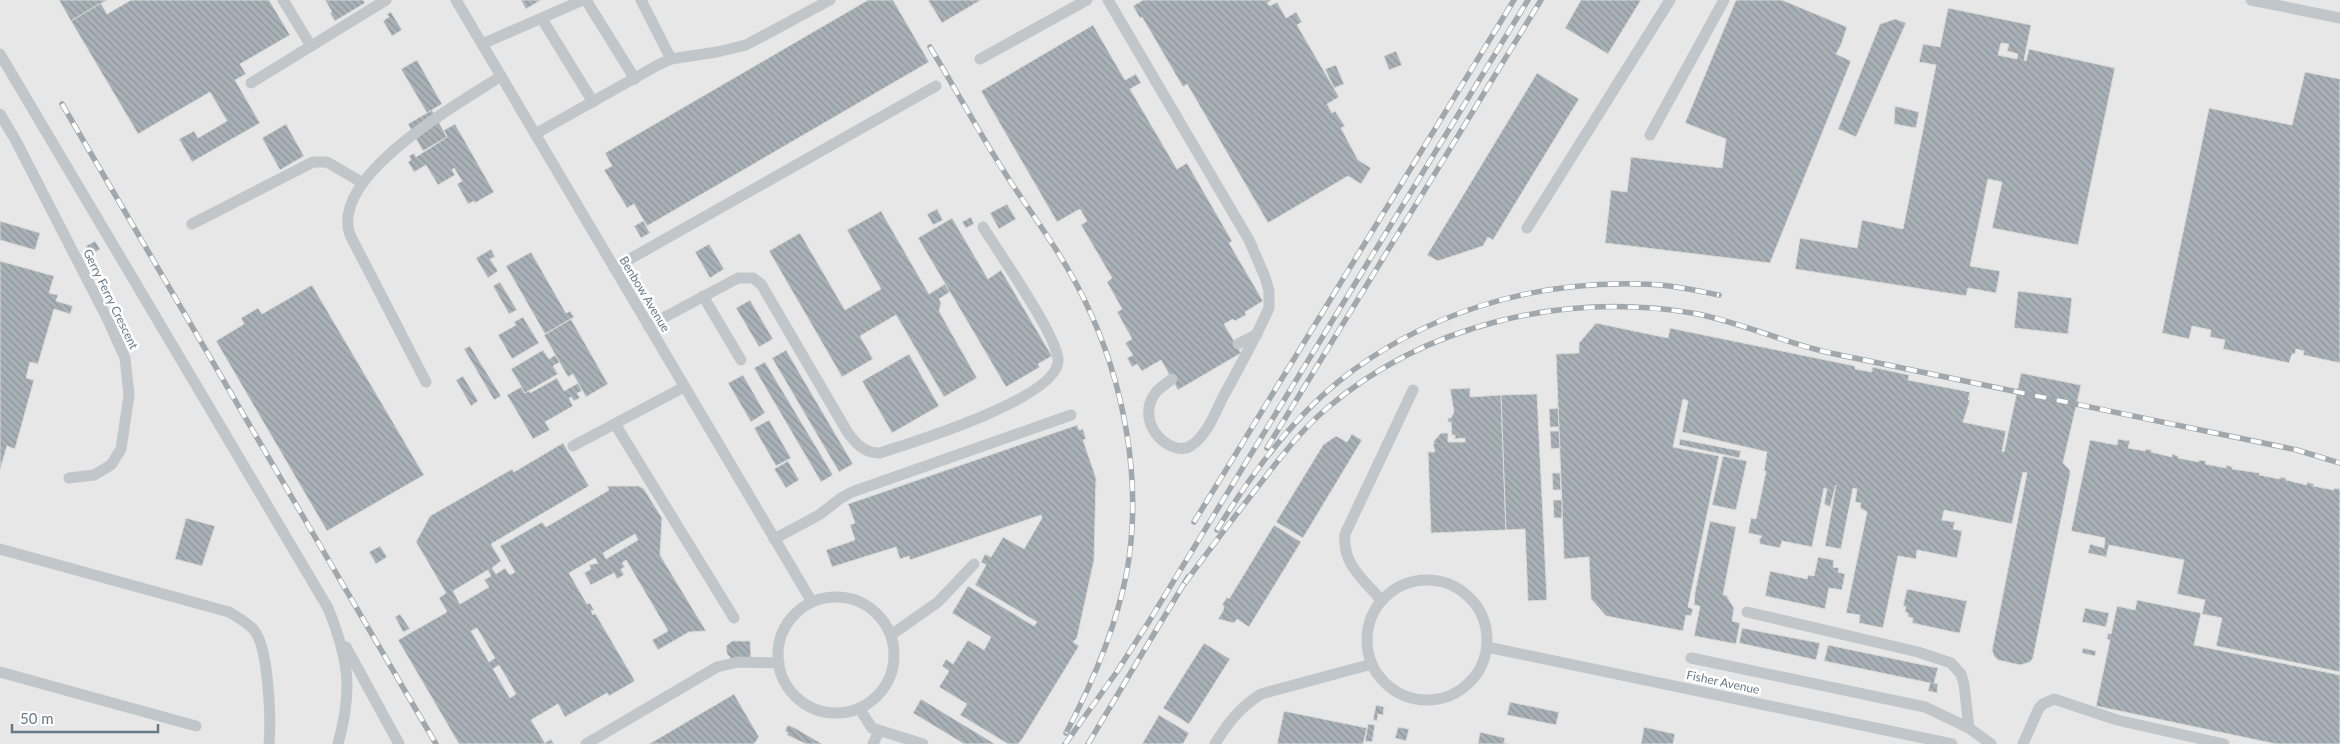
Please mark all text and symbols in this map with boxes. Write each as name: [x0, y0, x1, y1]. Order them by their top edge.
street label: Gerry Ferry Crescent: [80, 246, 142, 352]
street label: Benbow Avenue: [616, 253, 674, 335]
street label: Fisher Avenue: [1685, 667, 1761, 697]
scale bar: [12, 702, 159, 734]
text: 50 m: [20, 709, 54, 727]

